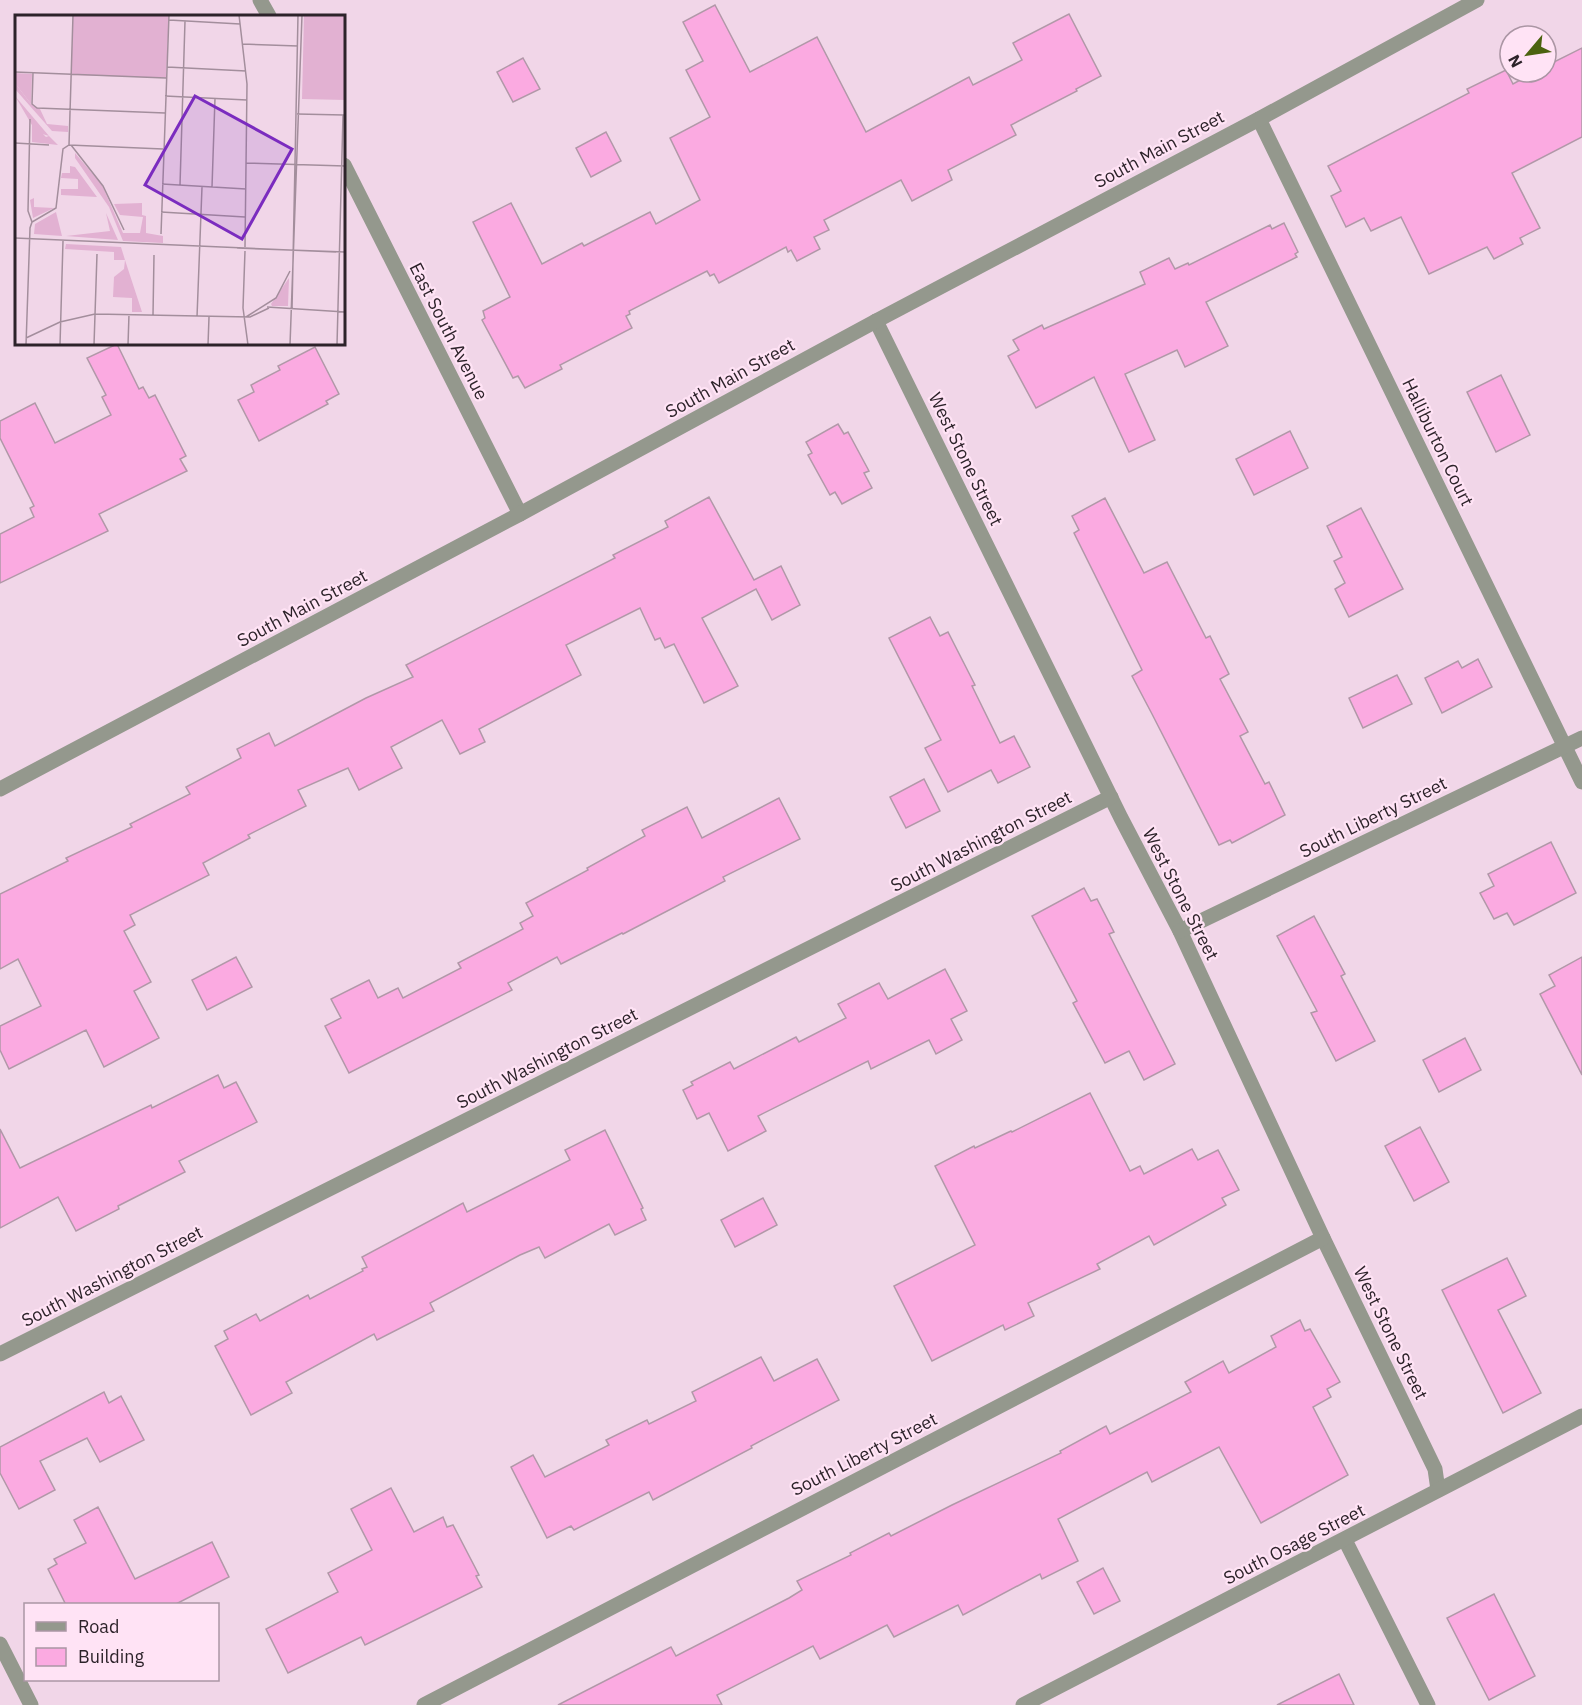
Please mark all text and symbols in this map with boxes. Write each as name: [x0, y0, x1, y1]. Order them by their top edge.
inset map: [15, 15, 345, 345]
north arrow: [1498, 24, 1558, 84]
text: N: [1503, 51, 1526, 71]
street label: South Main Street: [1090, 105, 1228, 193]
street label: East South Avenue: [404, 259, 494, 404]
street label: South Main Street: [661, 333, 799, 423]
street label: Halliburton Court: [1397, 374, 1479, 510]
street label: West Stone Street: [924, 389, 1008, 529]
street label: South Main Street: [233, 564, 371, 652]
street label: South Liberty Street: [1296, 771, 1450, 863]
street label: South Washington Street: [886, 785, 1076, 897]
street label: West Stone Street: [1138, 824, 1224, 964]
street label: South Washington Street: [452, 1002, 642, 1114]
street label: South Washington Street: [17, 1220, 207, 1332]
street label: West Stone Street: [1349, 1263, 1433, 1403]
street label: South Liberty Street: [787, 1407, 941, 1501]
street label: South Osage Street: [1219, 1498, 1369, 1590]
legend: [24, 1603, 219, 1681]
text: Road: [78, 1615, 119, 1638]
text: Building: [78, 1645, 145, 1668]

